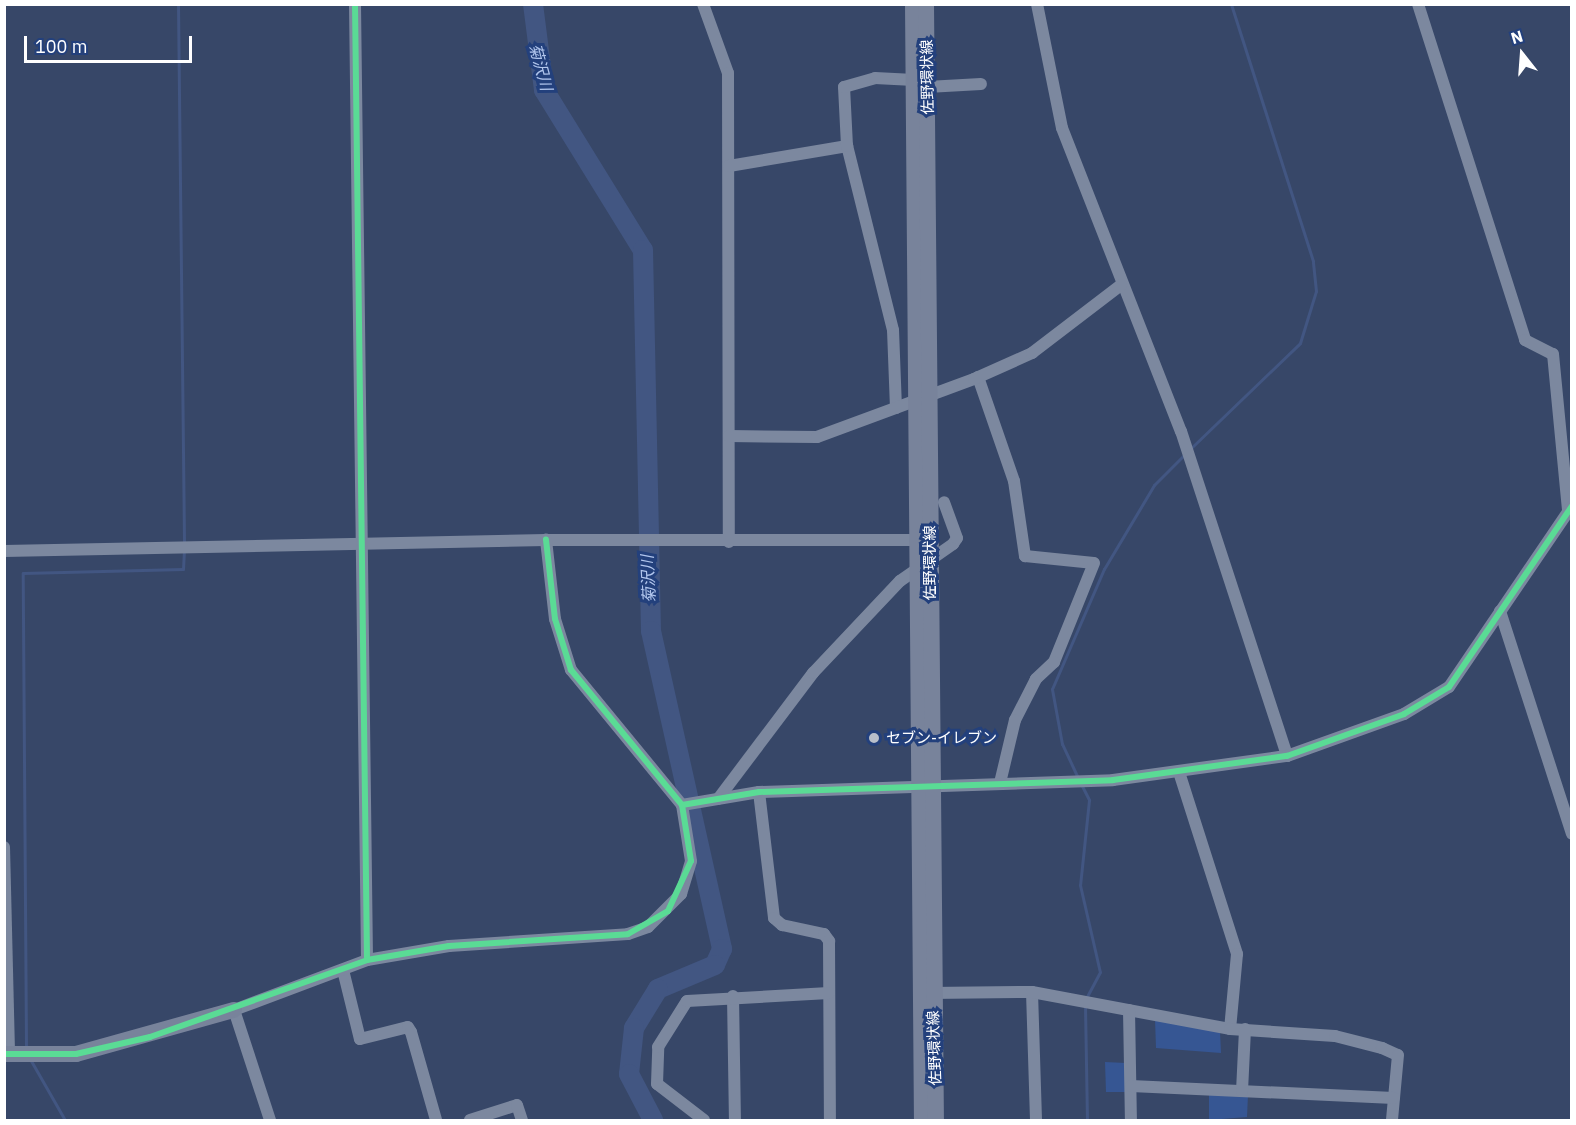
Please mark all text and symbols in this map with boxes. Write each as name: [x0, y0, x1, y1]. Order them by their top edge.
scale bar: [27, 24, 195, 62]
north arrow: [1492, 24, 1552, 84]
text: N: [1508, 26, 1525, 48]
text: 100 m: [35, 35, 87, 58]
street label: 佐野環状線: [917, 39, 937, 115]
water label: 菊沢川: [526, 41, 556, 93]
street label: 佐野環状線: [921, 526, 939, 600]
water label: 菊沢川: [637, 555, 659, 603]
place label: セブン-イレブン: [886, 729, 997, 747]
marker: セブン-イレブン: [867, 731, 881, 745]
street label: 佐野環状線: [924, 1010, 944, 1086]

